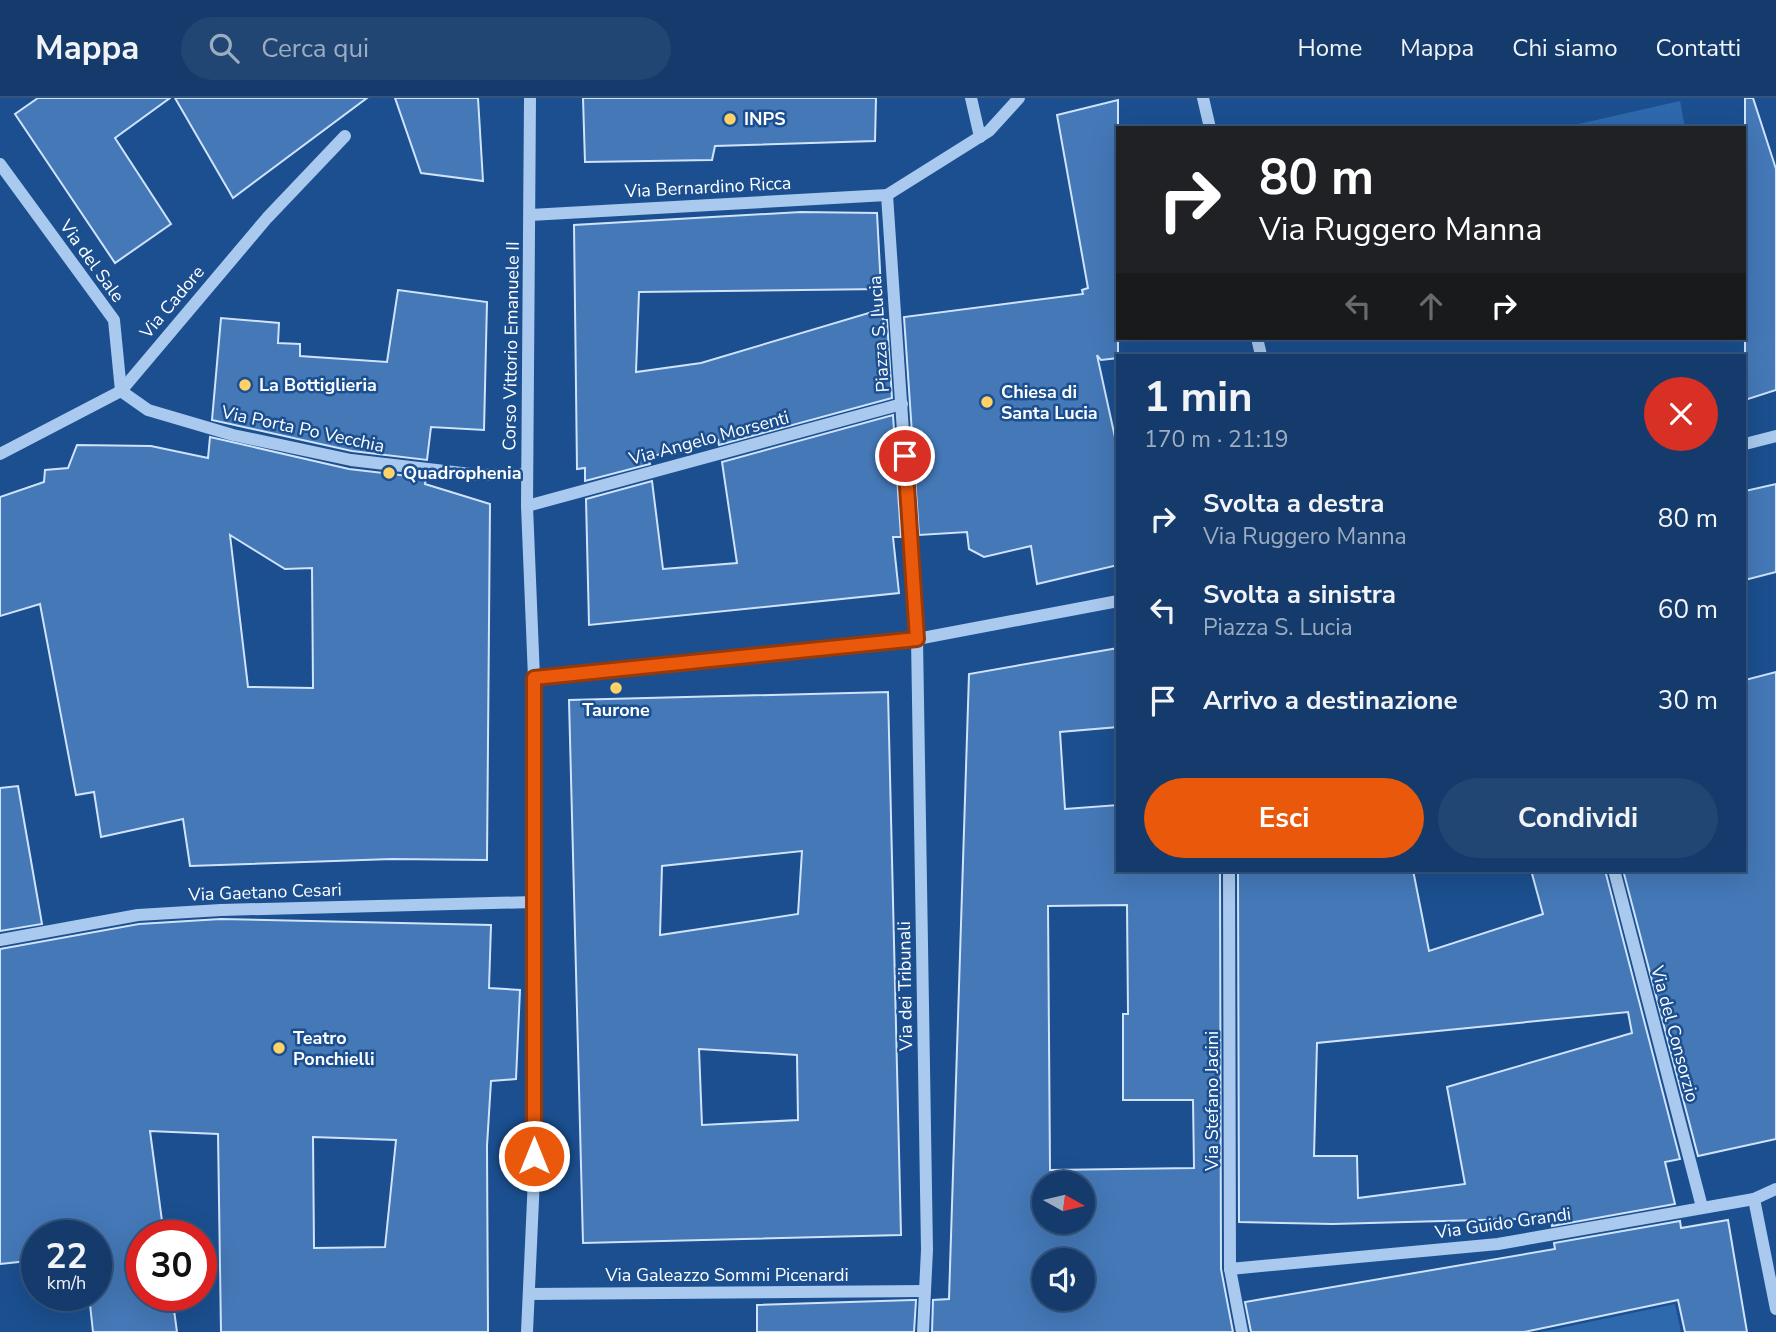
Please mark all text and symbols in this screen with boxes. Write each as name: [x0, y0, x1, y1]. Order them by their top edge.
search box: [181, 17, 671, 80]
text: Mappa: [35, 26, 139, 71]
icon: search: [205, 29, 243, 67]
text: Cerca qui: [261, 31, 369, 66]
text: Home: [1297, 32, 1362, 64]
text: Mappa: [1400, 32, 1474, 64]
text: Chi siamo: [1512, 32, 1618, 64]
text: Contatti: [1656, 32, 1741, 64]
place label: INPS: [744, 107, 786, 131]
marker: INPS: [722, 111, 738, 127]
text: 80 m: [1259, 144, 1374, 211]
icon: right: [1144, 154, 1235, 245]
street label: Via Bernardino Ricca: [623, 171, 792, 203]
text: Via Ruggero Manna: [1259, 208, 1542, 251]
street label: Via del Sale: [53, 214, 130, 307]
street label: Corso Vittorio Emanuele II: [497, 241, 525, 451]
street label: Via Cadore: [134, 260, 210, 344]
street label: Piazza S. Lucia: [863, 275, 895, 393]
icon: left: [1339, 287, 1377, 325]
icon: ahead: [1412, 287, 1450, 325]
icon: right: [1485, 287, 1523, 325]
text: 1 min: [1144, 369, 1253, 426]
place label: La Bottiglieria: [259, 373, 377, 397]
marker: La Bottiglieria: [237, 377, 253, 393]
button: close: [1644, 377, 1718, 451]
place label: Chiesa di Santa Lucia: [1001, 380, 1098, 425]
marker: Chiesa di Santa Lucia: [979, 394, 995, 410]
street label: Via Porta Po Vecchia: [218, 400, 387, 458]
street label: Via Angelo Morsenti: [625, 405, 792, 471]
text: 170 m · 21:19: [1144, 424, 1289, 455]
pin: [875, 426, 935, 486]
icon: arrive: [886, 437, 924, 475]
place label: Quadrophenia: [403, 461, 522, 485]
marker: Quadrophenia: [381, 465, 397, 481]
text: Svolta a destra: [1203, 486, 1385, 521]
icon: right: [1144, 500, 1182, 538]
text: 80 m: [1658, 501, 1718, 536]
text: Via Ruggero Manna: [1203, 521, 1407, 552]
text: Svolta a sinistra: [1203, 577, 1396, 612]
icon: left: [1144, 591, 1182, 629]
text: 60 m: [1658, 592, 1718, 627]
text: Piazza S. Lucia: [1203, 612, 1353, 643]
marker: Taurone: [608, 680, 624, 696]
icon: arrive: [1144, 682, 1182, 720]
text: Arrivo a destinazione: [1203, 683, 1458, 718]
text: 30 m: [1658, 683, 1718, 718]
place label: Taurone: [582, 698, 650, 722]
button: Esci: [1144, 778, 1424, 858]
button: Condividi: [1438, 778, 1718, 858]
street label: Via Gaetano Cesari: [187, 877, 342, 907]
street label: Via dei Tribunali: [892, 921, 918, 1052]
street label: Via del Consorzio: [1645, 962, 1705, 1105]
place label: Teatro Ponchielli: [293, 1026, 375, 1071]
street label: Via Stefano Jacini: [1200, 1031, 1224, 1172]
marker: Teatro Ponchielli: [271, 1040, 287, 1056]
position arrow: [497, 1119, 571, 1193]
north arrow: [1032, 1171, 1096, 1234]
map controls: [1032, 1171, 1095, 1311]
street label: Via Guido Grandi: [1432, 1202, 1573, 1245]
speed limit sign: 30: [126, 1220, 217, 1311]
text: 22: [45, 1233, 88, 1280]
button: sound: [1032, 1248, 1095, 1311]
street label: Via Galeazzo Sommi Picenardi: [604, 1263, 849, 1287]
text: km/h: [47, 1271, 86, 1295]

